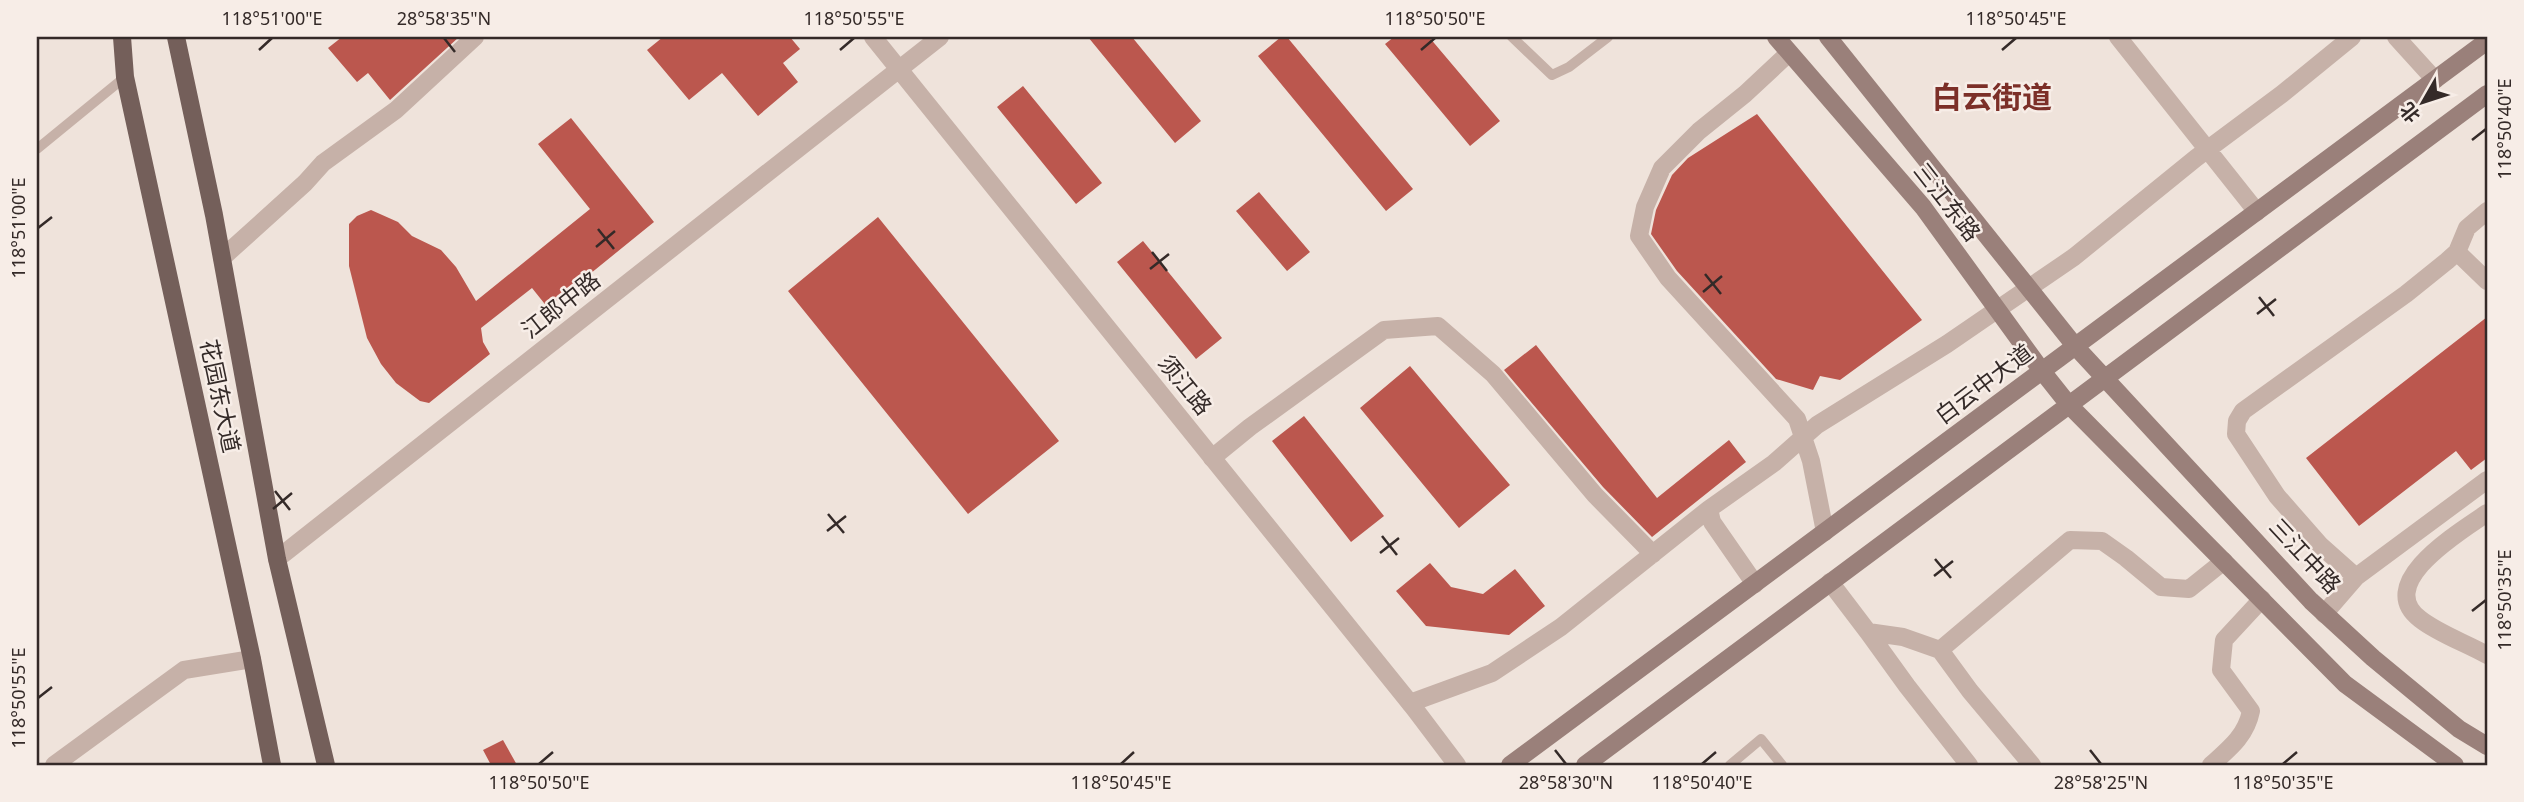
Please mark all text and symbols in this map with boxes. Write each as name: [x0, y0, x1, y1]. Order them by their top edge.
text: 118°51'00"E: [221, 6, 323, 30]
text: 28°58'35"N: [397, 6, 491, 30]
text: 118°50'55"E: [803, 6, 905, 30]
text: 118°50'50"E: [1384, 6, 1486, 30]
text: 118°50'45"E: [1965, 6, 2067, 30]
north arrow: [2388, 66, 2458, 136]
district label: 白云街道: [1932, 76, 2052, 117]
text: 118°50'40"E: [2492, 78, 2516, 180]
text: 北: [2394, 97, 2426, 128]
street label: 三江东路: [1907, 155, 1989, 247]
text: 118°51'00"E: [6, 177, 30, 279]
street label: 江郎中路: [514, 263, 606, 345]
street label: 花园东大道: [193, 336, 249, 455]
street label: 白云中大道: [1928, 336, 2039, 431]
street label: 须江路: [1152, 347, 1220, 421]
street label: 三江中路: [2263, 511, 2349, 600]
text: 118°50'35"E: [2492, 549, 2516, 651]
text: 118°50'55"E: [6, 647, 30, 749]
text: 118°50'50"E: [488, 770, 590, 794]
text: 118°50'45"E: [1070, 770, 1172, 794]
text: 28°58'30"N: [1519, 770, 1613, 794]
text: 118°50'40"E: [1651, 770, 1753, 794]
text: 28°58'25"N: [2054, 770, 2148, 794]
text: 118°50'35"E: [2232, 770, 2334, 794]

